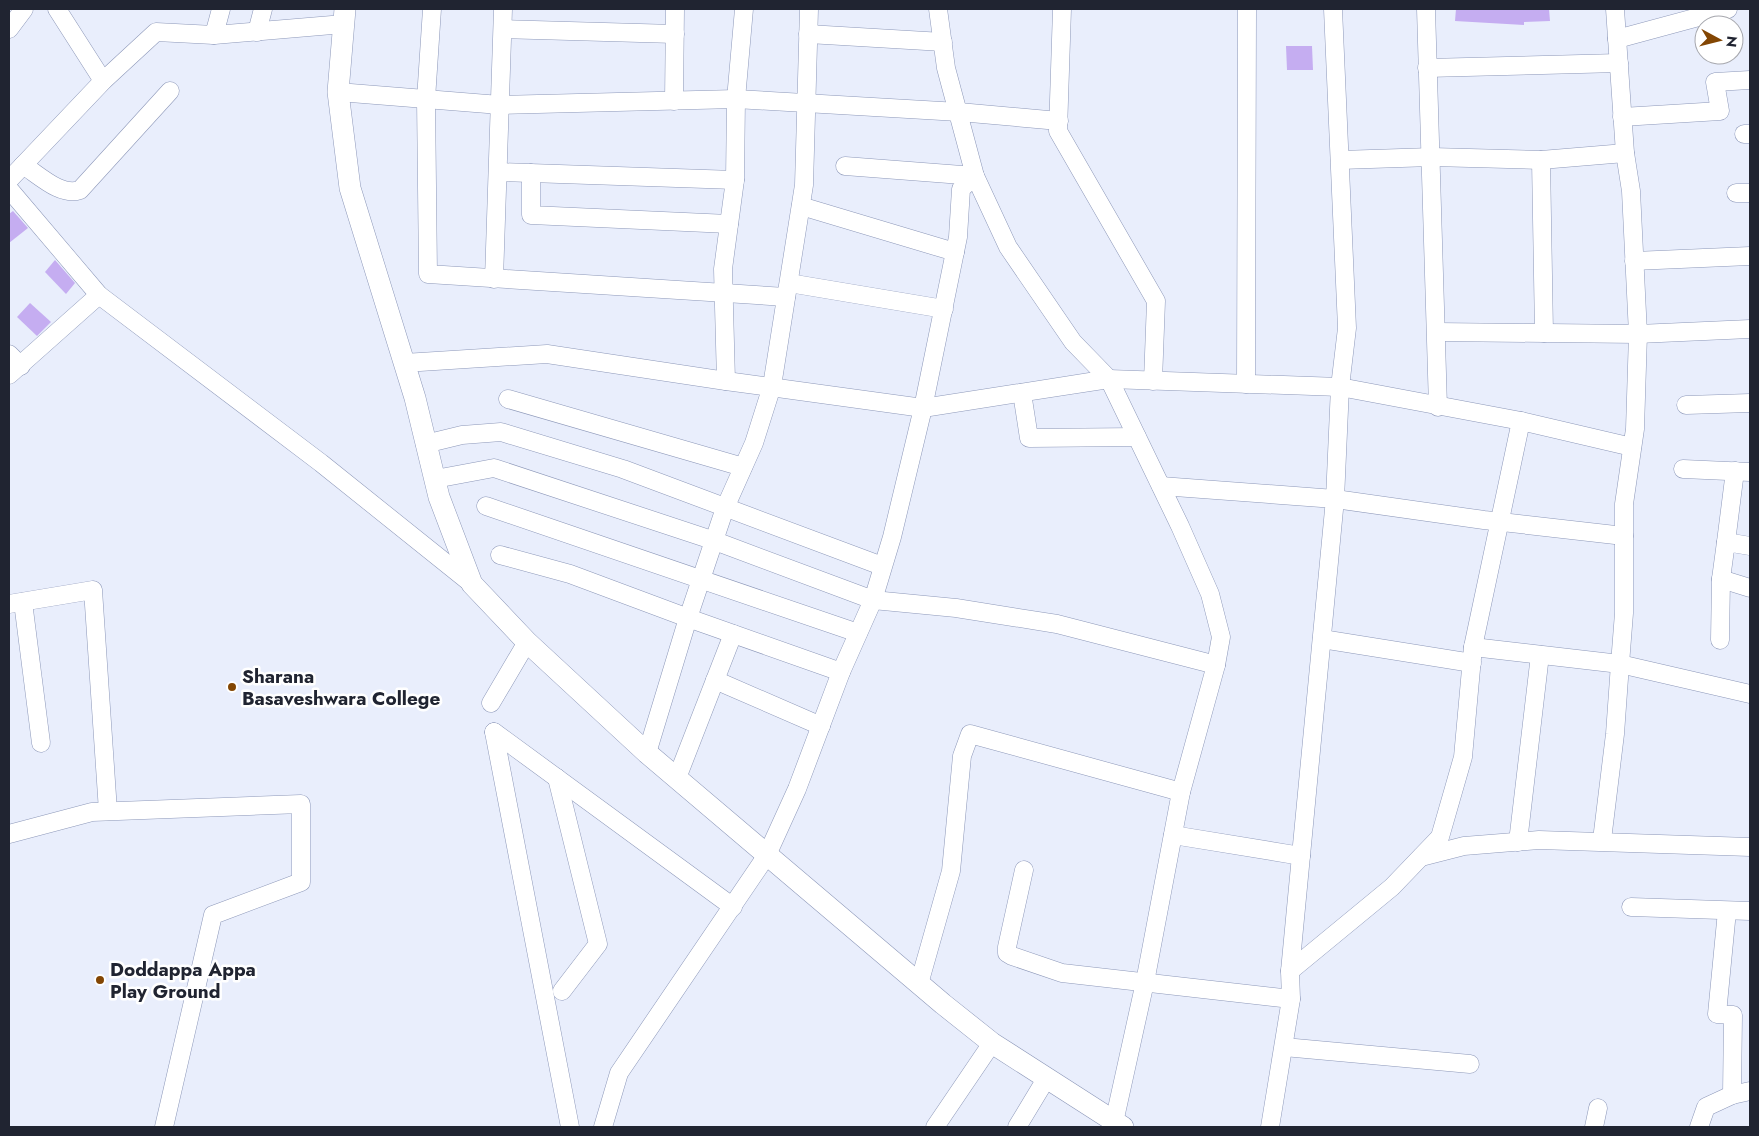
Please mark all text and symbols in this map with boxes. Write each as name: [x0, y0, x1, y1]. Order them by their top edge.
north arrow: [1694, 15, 1744, 65]
text: N: [1721, 35, 1743, 48]
place label: Sharana Basaveshwara College: [242, 663, 440, 712]
marker: Sharana Basaveshwara College: [226, 681, 238, 693]
place label: Doddappa Appa Play Ground: [110, 956, 256, 1005]
marker: Doddappa Appa Play Ground: [94, 974, 106, 986]

